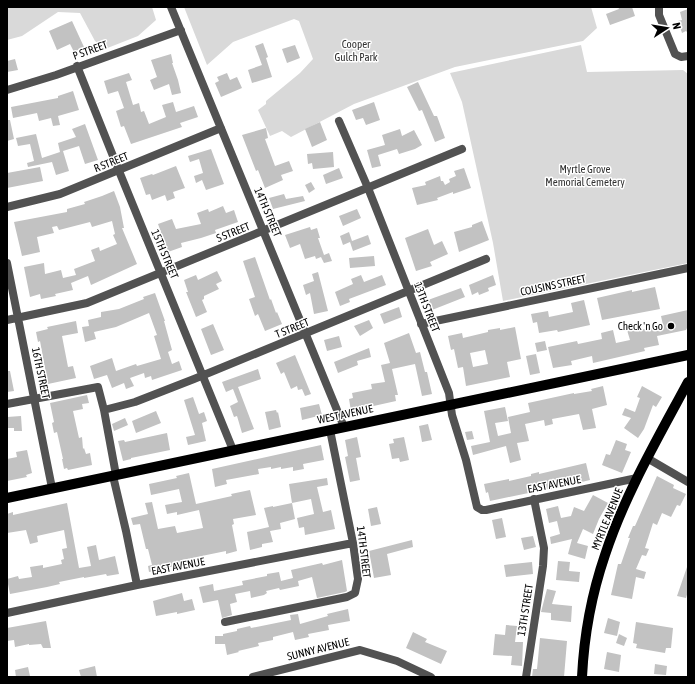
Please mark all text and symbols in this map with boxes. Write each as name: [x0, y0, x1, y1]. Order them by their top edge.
north arrow: [647, 8, 687, 48]
text: N: [670, 21, 683, 30]
street label: P STREET: [71, 38, 109, 62]
park label: Cooper Gulch Park: [334, 38, 378, 63]
street label: R STREET: [92, 150, 130, 174]
park label: Myrtle Grove Memorial Cemetery: [545, 163, 625, 188]
street label: 14TH STREET: [252, 186, 284, 239]
street label: S STREET: [214, 220, 252, 244]
street label: 15TH STREET: [149, 228, 181, 281]
street label: COUSINS STREET: [519, 272, 587, 298]
street label: 13TH STREET: [412, 280, 442, 334]
street label: T STREET: [273, 316, 311, 340]
place label: Check 'n Go: [618, 320, 663, 332]
marker: Check 'n Go: [666, 321, 676, 331]
street label: 16TH STREET: [30, 346, 52, 400]
street label: WEST AVENUE: [316, 402, 374, 426]
street label: EAST AVENUE: [526, 473, 582, 495]
street label: MYRTLE AVENUE: [589, 486, 625, 552]
street label: 14TH STREET: [355, 525, 373, 579]
street label: EAST AVENUE: [150, 555, 206, 577]
street label: 13TH STREET: [515, 583, 535, 637]
street label: SUNNY AVENUE: [286, 635, 351, 662]

